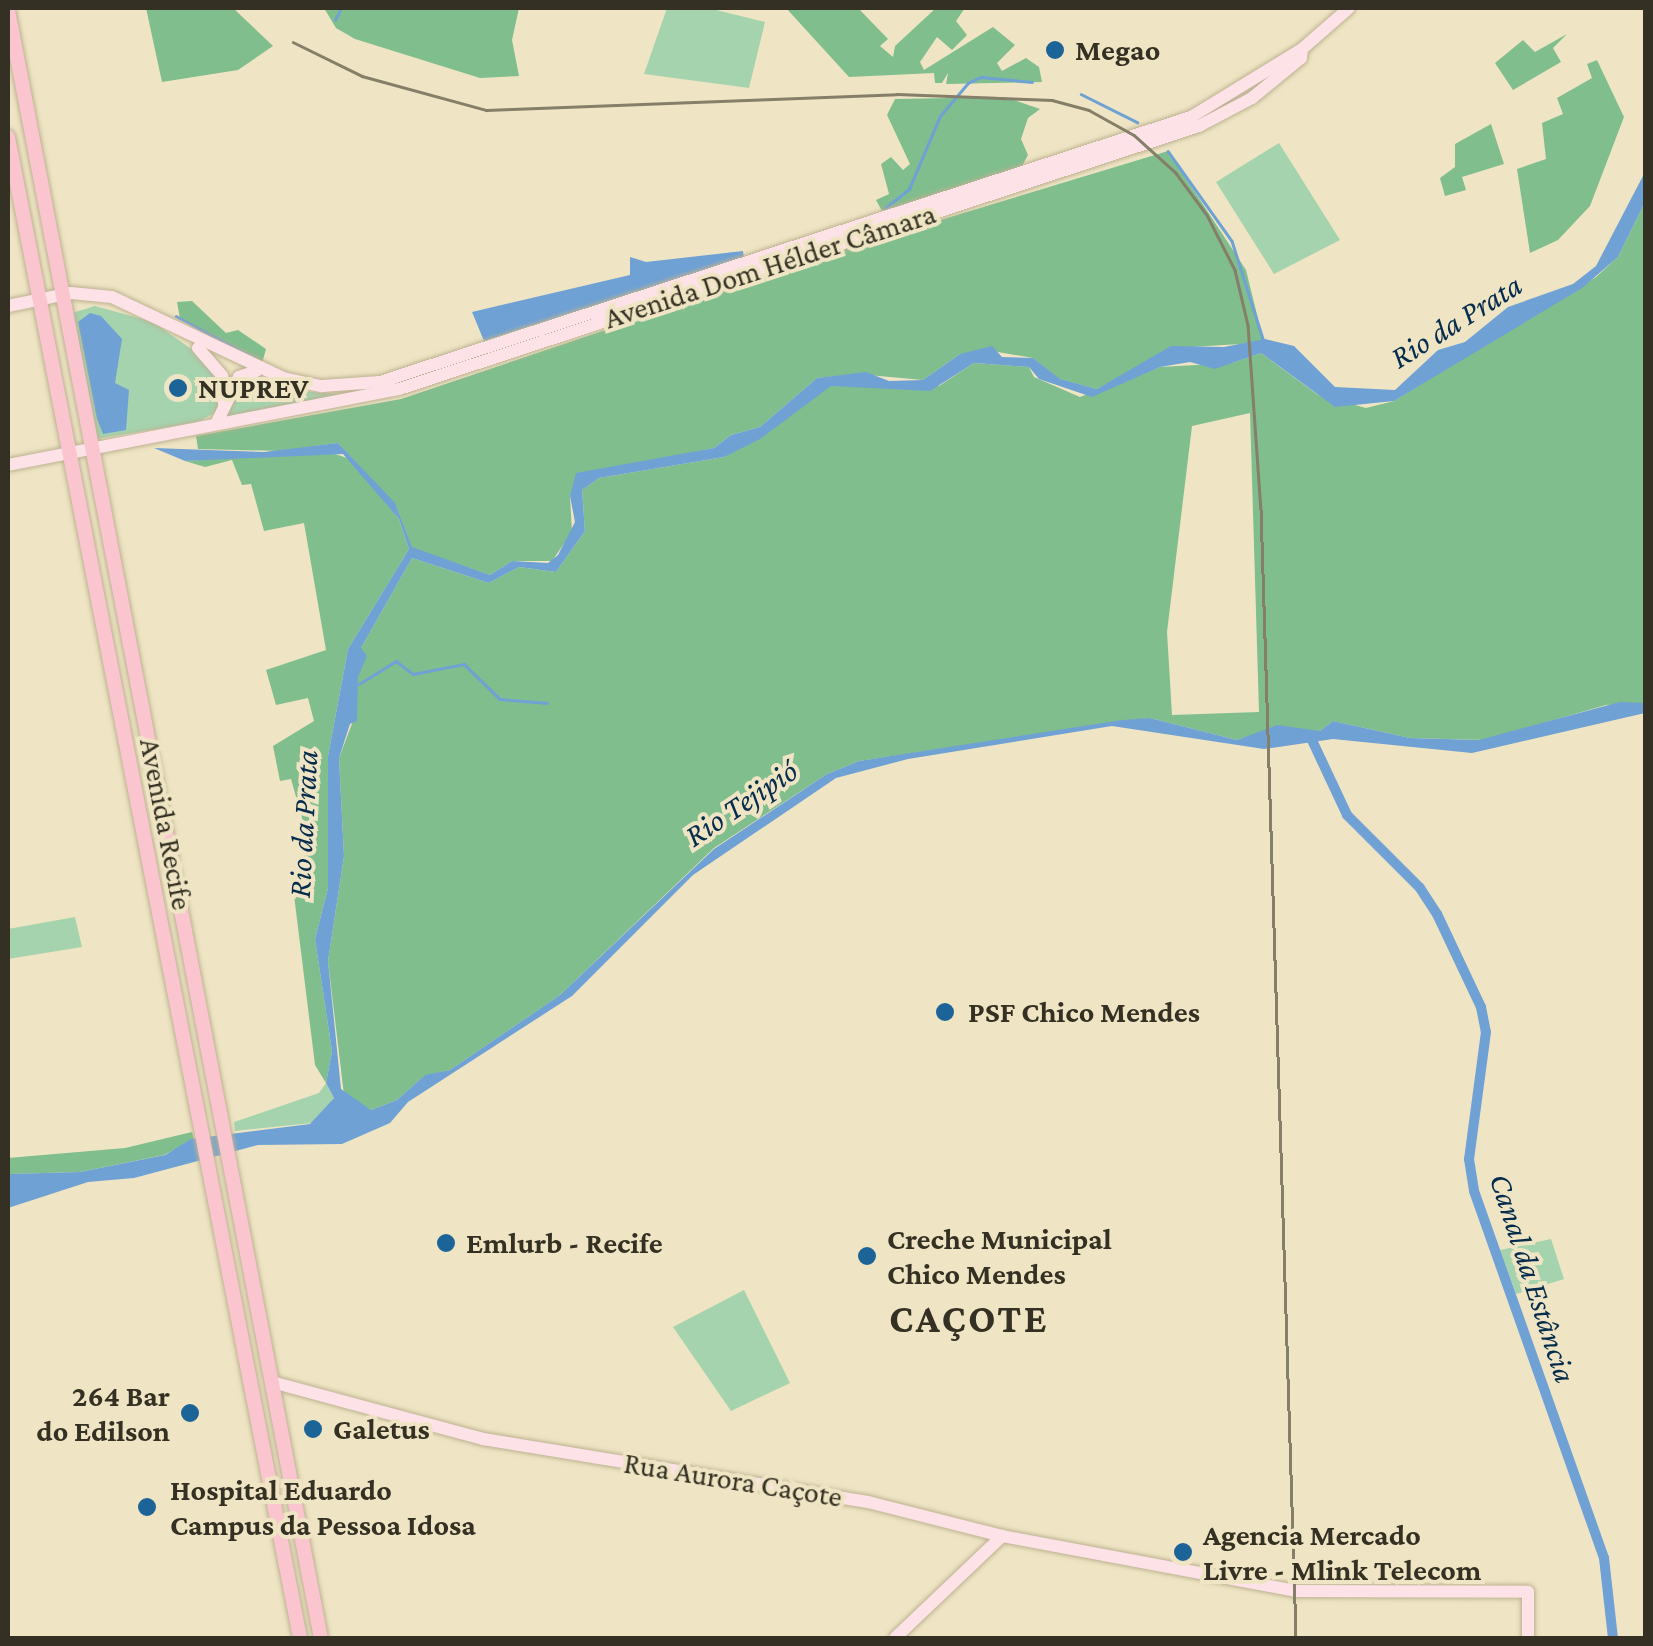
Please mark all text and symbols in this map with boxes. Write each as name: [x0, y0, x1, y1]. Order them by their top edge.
place label: Megao: [1075, 32, 1160, 68]
marker: Megao: [1044, 39, 1066, 61]
street label: Avenida Dom Hélder Câmara: [600, 195, 940, 337]
water label: Rio da Prata: [1383, 265, 1529, 377]
place label: NUPREV: [198, 370, 308, 406]
marker: NUPREV: [167, 377, 189, 399]
street label: Avenida Recife: [132, 735, 200, 913]
water label: Rio da Prata: [280, 749, 326, 899]
water label: Rio Tejipió: [677, 751, 805, 855]
place label: PSF Chico Mendes: [968, 994, 1200, 1030]
marker: PSF Chico Mendes: [932, 999, 958, 1025]
water label: Canal da Estância: [1481, 1169, 1585, 1387]
place label: Creche Municipal Chico Mendes: [887, 1221, 1112, 1292]
place label: Emlurb - Recife: [466, 1225, 663, 1261]
marker: Emlurb - Recife: [435, 1232, 457, 1254]
marker: Creche Municipal Chico Mendes: [856, 1245, 878, 1267]
district label: CAÇOTE: [889, 1295, 1049, 1343]
place label: 264 Bar do Edilson: [36, 1378, 170, 1448]
marker: 264 Bar do Edilson: [179, 1402, 201, 1424]
place label: Galetus: [333, 1411, 430, 1447]
marker: Galetus: [302, 1418, 324, 1440]
street label: Rua Aurora Caçote: [621, 1445, 845, 1515]
place label: Hospital Eduardo Campus da Pessoa Idosa: [170, 1472, 476, 1542]
marker: Hospital Eduardo Campus da Pessoa Idosa: [134, 1494, 160, 1520]
place label: Agencia Mercado Livre - Mlink Telecom: [1203, 1517, 1481, 1588]
marker: Agencia Mercado Livre - Mlink Telecom: [1172, 1541, 1194, 1563]

